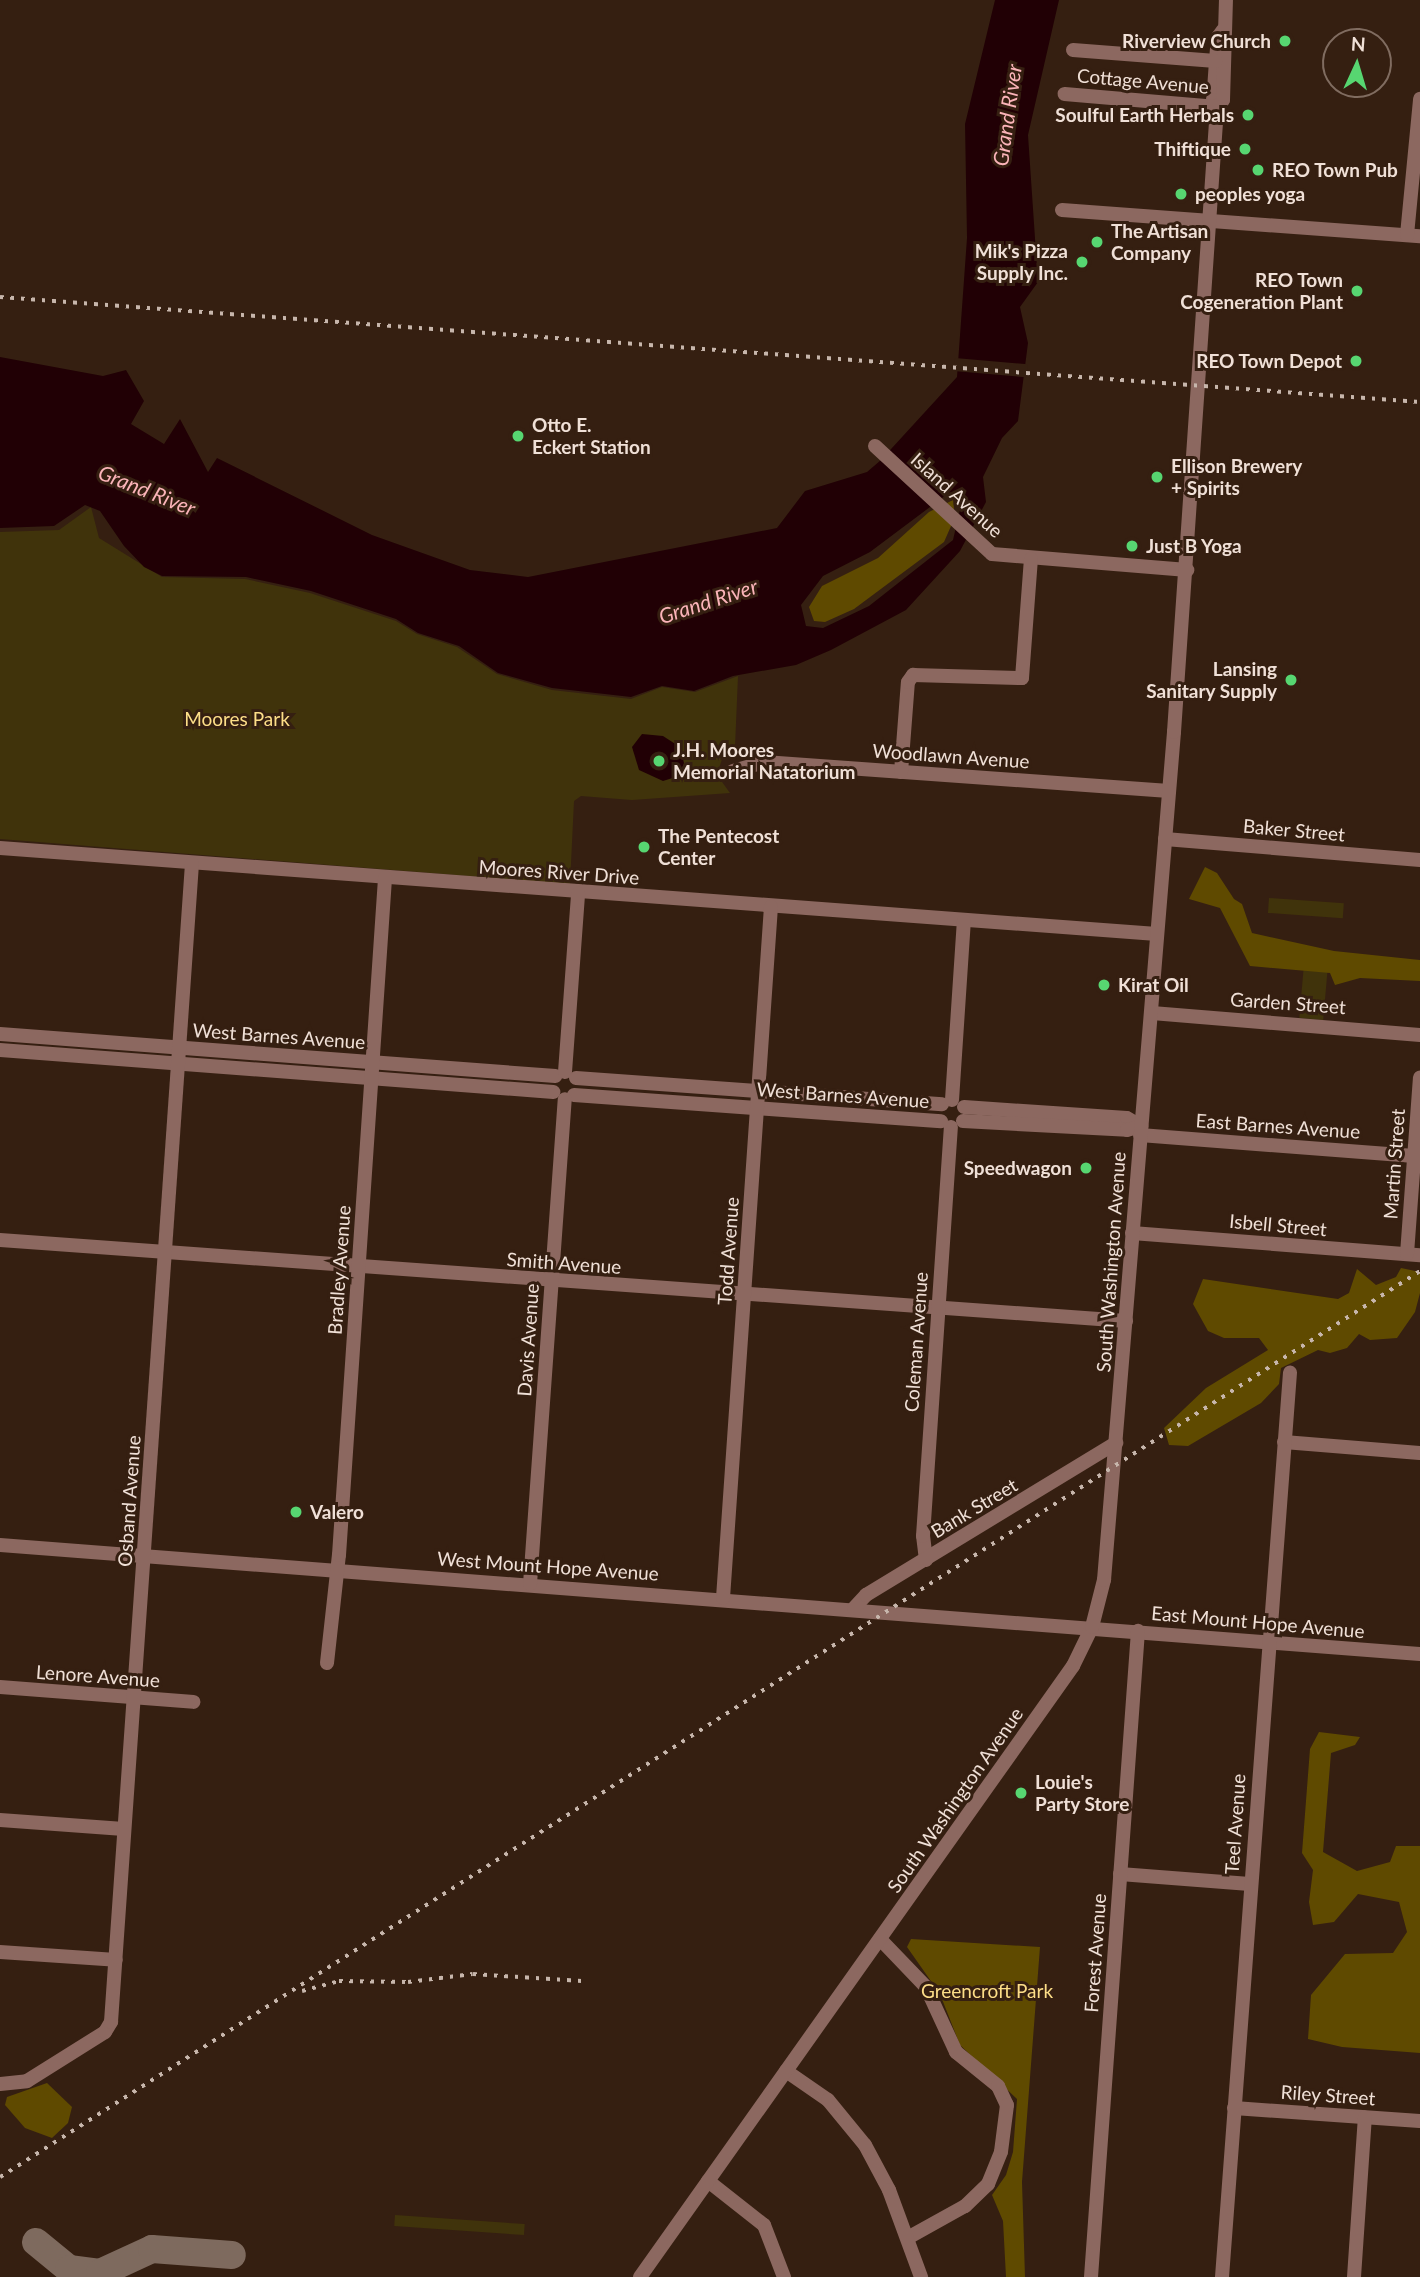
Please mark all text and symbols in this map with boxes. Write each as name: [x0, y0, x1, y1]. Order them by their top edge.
north arrow: [1322, 28, 1392, 98]
place label: Riverview Church: [1122, 30, 1271, 52]
text: N: [1350, 32, 1366, 56]
marker: Riverview Church: [1277, 33, 1293, 49]
water label: Grand River: [987, 62, 1027, 168]
street label: Cottage Avenue: [1076, 64, 1210, 98]
place label: Soulful Earth Herbals: [1055, 104, 1234, 126]
marker: Soulful Earth Herbals: [1240, 107, 1256, 123]
place label: Thiftique: [1154, 138, 1231, 160]
marker: Thiftique: [1237, 141, 1253, 157]
place label: REO Town Pub: [1272, 159, 1398, 181]
marker: REO Town Pub: [1250, 162, 1266, 178]
place label: peoples yoga: [1195, 183, 1306, 205]
marker: peoples yoga: [1173, 186, 1189, 202]
place label: The Artisan Company: [1111, 220, 1209, 264]
marker: The Artisan Company: [1089, 234, 1105, 250]
place label: Mik's Pizza Supply Inc.: [975, 240, 1068, 284]
marker: Mik's Pizza Supply Inc.: [1074, 254, 1090, 270]
place label: REO Town Cogeneration Plant: [1180, 269, 1343, 313]
marker: REO Town Cogeneration Plant: [1349, 283, 1365, 299]
place label: REO Town Depot: [1196, 350, 1342, 372]
marker: REO Town Depot: [1348, 353, 1364, 369]
place label: Otto E. Eckert Station: [532, 414, 651, 458]
marker: Otto E. Eckert Station: [510, 428, 526, 444]
street label: Island Avenue: [906, 448, 1008, 542]
place label: Ellison Brewery + Spirits: [1171, 455, 1302, 499]
water label: Grand River: [95, 459, 199, 521]
marker: Ellison Brewery + Spirits: [1149, 469, 1165, 485]
place label: Just B Yoga: [1146, 535, 1242, 557]
marker: Just B Yoga: [1124, 538, 1140, 554]
water label: Grand River: [655, 573, 761, 629]
place label: Lansing Sanitary Supply: [1146, 658, 1277, 702]
marker: Lansing Sanitary Supply: [1283, 672, 1299, 688]
park label: Moores Park: [184, 708, 290, 730]
place label: J.H. Moores Memorial Natatorium: [673, 739, 855, 783]
street label: Woodlawn Avenue: [871, 739, 1031, 773]
marker: J.H. Moores Memorial Natatorium: [651, 753, 667, 769]
street label: Baker Street: [1242, 814, 1346, 846]
place label: The Pentecost Center: [658, 825, 779, 869]
marker: The Pentecost Center: [636, 839, 652, 855]
street label: Moores River Drive: [478, 855, 640, 889]
place label: Kirat Oil: [1118, 974, 1189, 996]
marker: Kirat Oil: [1096, 977, 1112, 993]
street label: Garden Street: [1229, 988, 1347, 1018]
street label: West Barnes Avenue: [192, 1019, 366, 1053]
street label: West Barnes Avenue: [756, 1078, 930, 1112]
street label: Martin Street: [1379, 1108, 1409, 1220]
street label: East Barnes Avenue: [1195, 1109, 1361, 1143]
street label: South Washington Avenue: [1092, 1151, 1130, 1373]
place label: Speedwagon: [964, 1157, 1072, 1179]
marker: Speedwagon: [1078, 1160, 1094, 1176]
street label: Todd Avenue: [713, 1196, 743, 1306]
street label: Bradley Avenue: [323, 1204, 355, 1336]
street label: Isbell Street: [1228, 1209, 1328, 1241]
street label: Smith Avenue: [506, 1248, 622, 1278]
street label: Coleman Avenue: [900, 1271, 932, 1413]
street label: Davis Avenue: [513, 1282, 543, 1398]
street label: Osband Avenue: [113, 1434, 145, 1568]
street label: Bank Street: [927, 1473, 1021, 1543]
place label: Valero: [310, 1501, 364, 1523]
marker: Valero: [288, 1504, 304, 1520]
street label: West Mount Hope Avenue: [436, 1547, 660, 1585]
street label: East Mount Hope Avenue: [1150, 1601, 1366, 1643]
street label: Lenore Avenue: [35, 1660, 161, 1692]
street label: South Washington Avenue: [882, 1703, 1028, 1897]
place label: Louie's Party Store: [1035, 1771, 1130, 1815]
street label: Teel Avenue: [1220, 1773, 1250, 1875]
marker: Louie's Party Store: [1013, 1785, 1029, 1801]
street label: Forest Avenue: [1079, 1892, 1111, 2014]
park label: Greencroft Park: [921, 1980, 1053, 2002]
street label: Riley Street: [1280, 2080, 1376, 2110]

